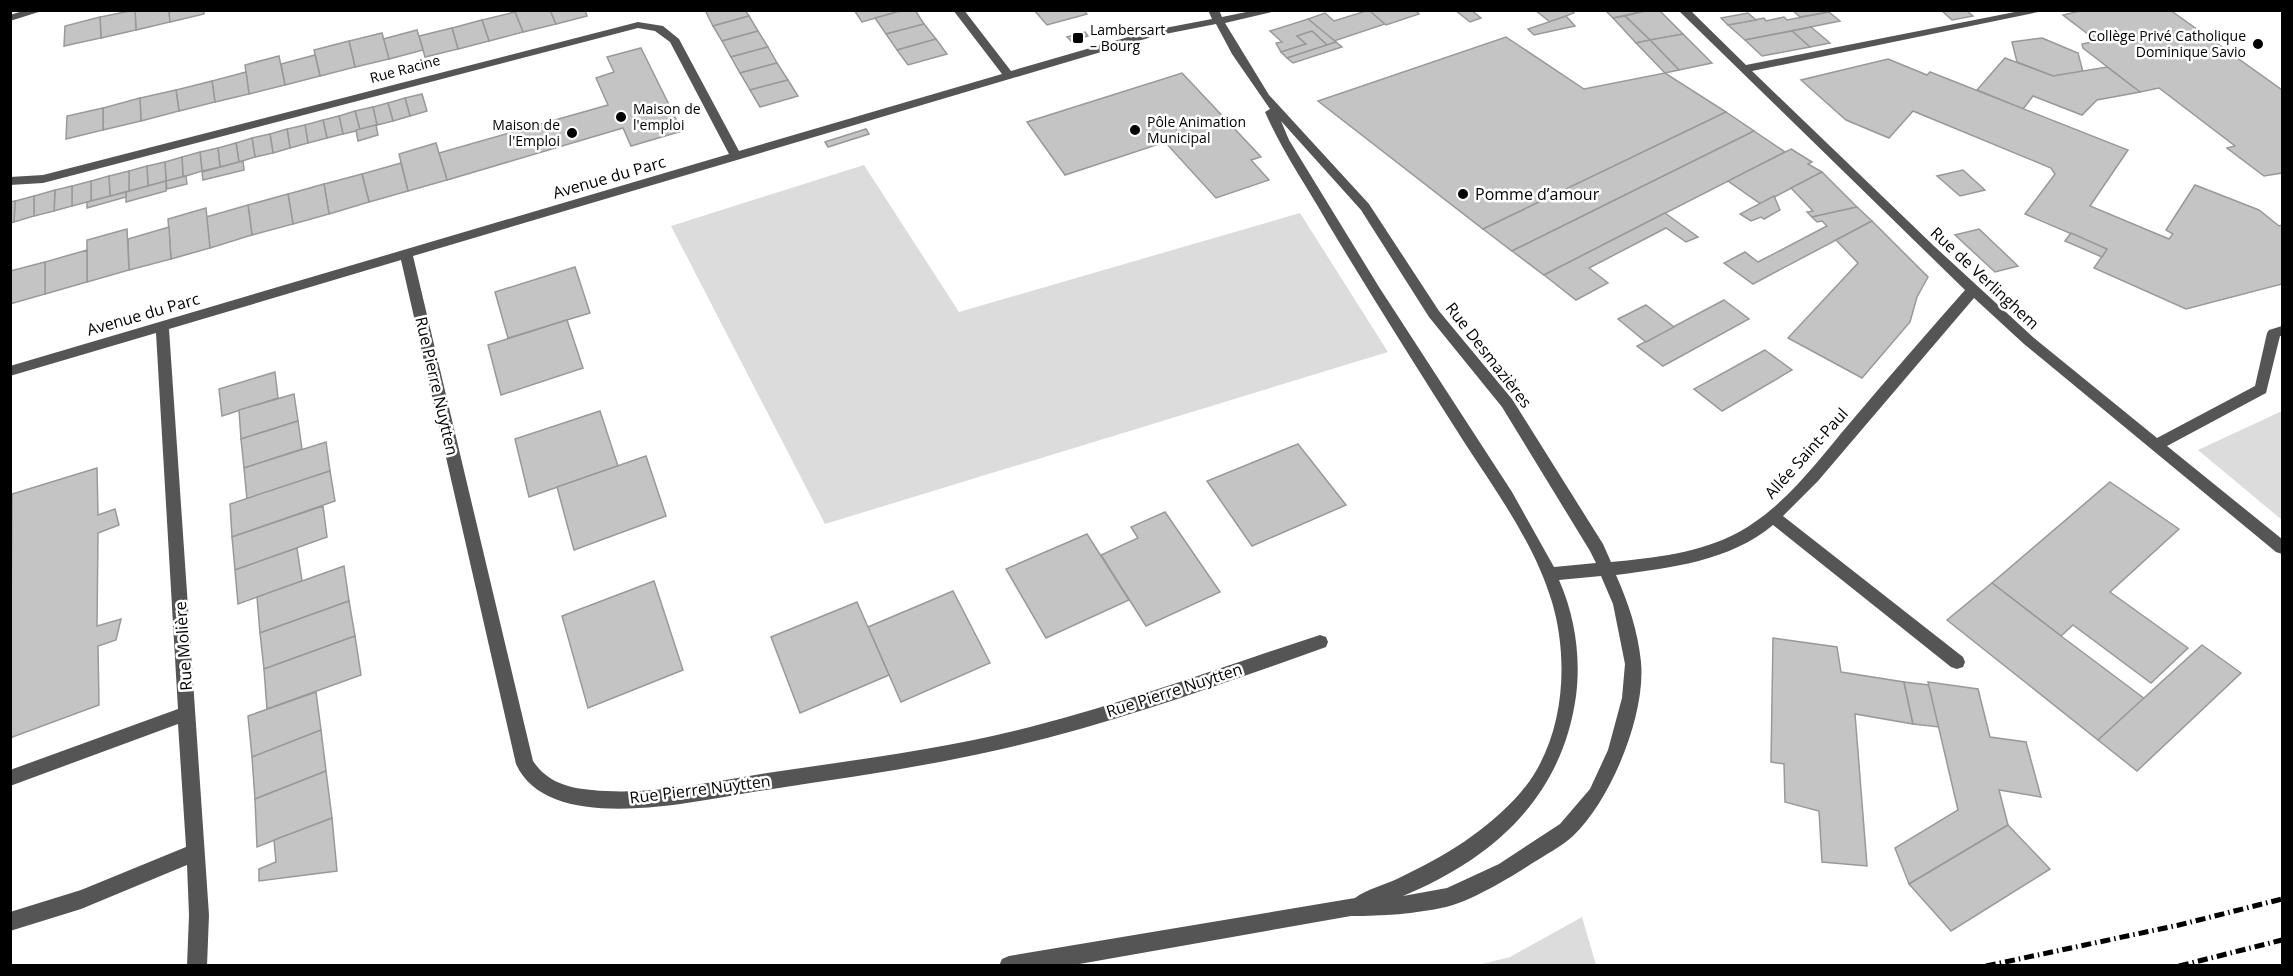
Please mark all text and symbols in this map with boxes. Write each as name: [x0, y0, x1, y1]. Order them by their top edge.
place label: Lambersart – Bourg: [1090, 20, 1165, 55]
place label: Collège Privé Catholique Dominique Savio: [2088, 26, 2246, 61]
marker: Lambersart – Bourg: [1071, 31, 1085, 45]
marker: Collège Privé Catholique Dominique Savio: [2251, 37, 2265, 51]
street label: Rue Racine: [368, 50, 442, 87]
place label: Maison de l'emploi: [633, 99, 701, 134]
marker: Maison de l'emploi: [614, 110, 628, 124]
place label: Pôle Animation Municipal: [1147, 112, 1246, 147]
place label: Maison de l'Emploi: [492, 115, 560, 150]
marker: Pôle Animation Municipal: [1128, 123, 1142, 137]
marker: Maison de l'Emploi: [565, 126, 579, 140]
street label: Avenue du Parc: [550, 150, 668, 204]
place label: Pomme d’amour: [1475, 183, 1600, 205]
marker: Pomme d’amour: [1456, 187, 1470, 201]
street label: Rue de Verlinghem: [1926, 222, 2044, 334]
street label: Avenue du Parc: [84, 287, 202, 341]
street label: Rue Desmazières: [1441, 298, 1537, 412]
street label: Rue Pierre Nuytten: [410, 314, 464, 458]
street label: Allée Saint-Paul: [1759, 403, 1853, 503]
street label: Rue Molière: [169, 601, 197, 691]
street label: Rue Pierre Nuytten: [1103, 658, 1245, 722]
street label: Rue Pierre Nuytten: [628, 769, 772, 809]

